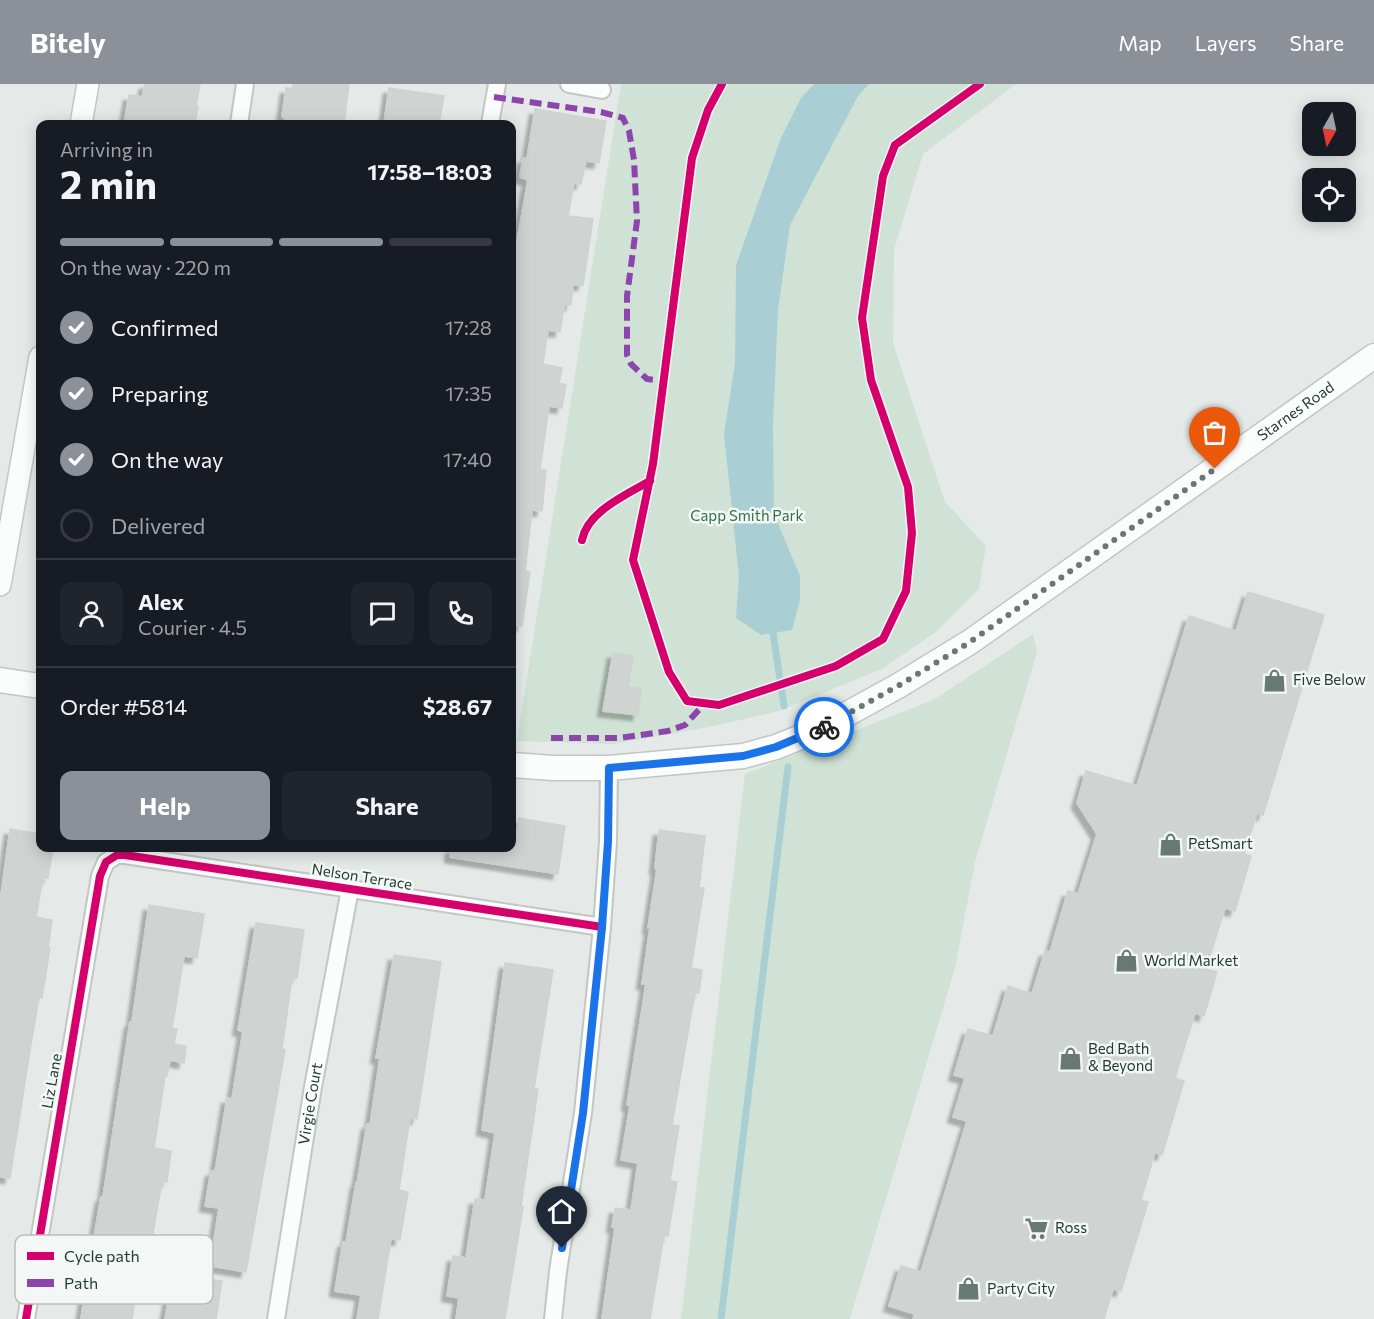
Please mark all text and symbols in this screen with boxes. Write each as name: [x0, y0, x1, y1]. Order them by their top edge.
text: Bitely: [30, 25, 106, 59]
text: Map: [1118, 30, 1162, 55]
text: Layers: [1195, 30, 1257, 55]
text: Share: [1290, 30, 1344, 55]
north arrow: [1302, 102, 1356, 156]
map controls: [1302, 102, 1356, 222]
text: Arriving in: [60, 137, 153, 161]
text: 17:58–18:03: [368, 158, 492, 185]
text: 2 min: [60, 159, 157, 207]
button: locate: [1302, 168, 1356, 222]
text: On the way · 220 m: [60, 255, 231, 279]
icon: check: [60, 311, 93, 344]
text: Confirmed: [111, 314, 218, 341]
text: 17:28: [445, 315, 492, 339]
icon: check: [60, 377, 93, 410]
street label: Starnes Road: [1253, 377, 1337, 444]
text: Preparing: [111, 380, 208, 407]
text: 17:35: [445, 381, 492, 405]
pin: [1189, 407, 1240, 469]
icon: bag: [1198, 416, 1231, 449]
icon: check: [60, 443, 93, 476]
text: On the way: [111, 446, 223, 473]
text: 17:40: [443, 447, 492, 471]
park label: Capp Smith Park: [690, 506, 804, 524]
text: Delivered: [111, 512, 205, 539]
button: person: [60, 582, 123, 645]
button: chat: [351, 582, 414, 645]
button: phone: [429, 582, 492, 645]
text: Alex: [138, 588, 184, 615]
text: Courier · 4.5: [138, 615, 247, 639]
shop icon: Five Below: [1262, 667, 1288, 693]
place label: Five Below: [1293, 670, 1366, 688]
text: Order #5814: [60, 693, 187, 720]
text: $28.67: [423, 693, 492, 720]
courier: [794, 697, 854, 757]
icon: bike: [808, 711, 841, 744]
button: Help: [60, 771, 270, 840]
button: Share: [282, 771, 492, 840]
shop icon: PetSmart: [1157, 831, 1183, 857]
place label: PetSmart: [1188, 834, 1253, 852]
street label: Nelson Terrace: [311, 859, 414, 893]
shop icon: World Market: [1113, 948, 1139, 974]
place label: World Market: [1144, 951, 1238, 969]
place label: Bed Bath & Beyond: [1088, 1039, 1153, 1074]
shop icon: Bed Bath & Beyond: [1057, 1045, 1083, 1071]
street label: Liz Lane: [37, 1052, 65, 1110]
street label: Virgie Court: [294, 1061, 325, 1146]
pin: [536, 1186, 587, 1248]
icon: home: [545, 1195, 578, 1228]
supermarket icon: Ross: [1024, 1215, 1050, 1241]
place label: Ross: [1055, 1218, 1087, 1236]
legend: [15, 1235, 213, 1304]
text: Cycle path: [64, 1246, 140, 1265]
text: Path: [64, 1273, 98, 1292]
shop icon: Party City: [956, 1276, 982, 1302]
place label: Party City: [987, 1279, 1055, 1297]

